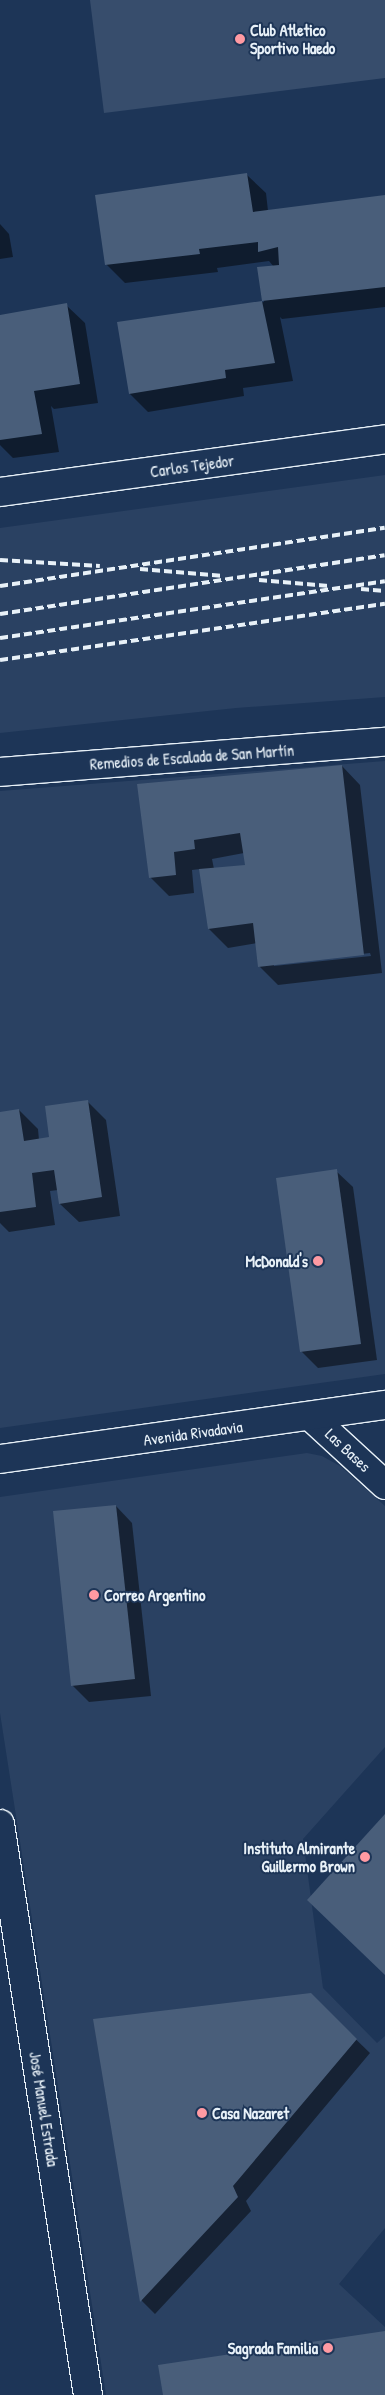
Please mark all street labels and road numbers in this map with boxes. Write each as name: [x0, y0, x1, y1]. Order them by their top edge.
street label: Carlos Tejedor: [149, 451, 235, 481]
street label: Remedios de Escalada de San Martín: [89, 740, 295, 774]
street label: Avenida Rivadavia: [142, 1417, 244, 1449]
street label: Las Bases: [321, 1424, 375, 1476]
street label: José Manuel Estrada: [25, 2050, 63, 2168]

